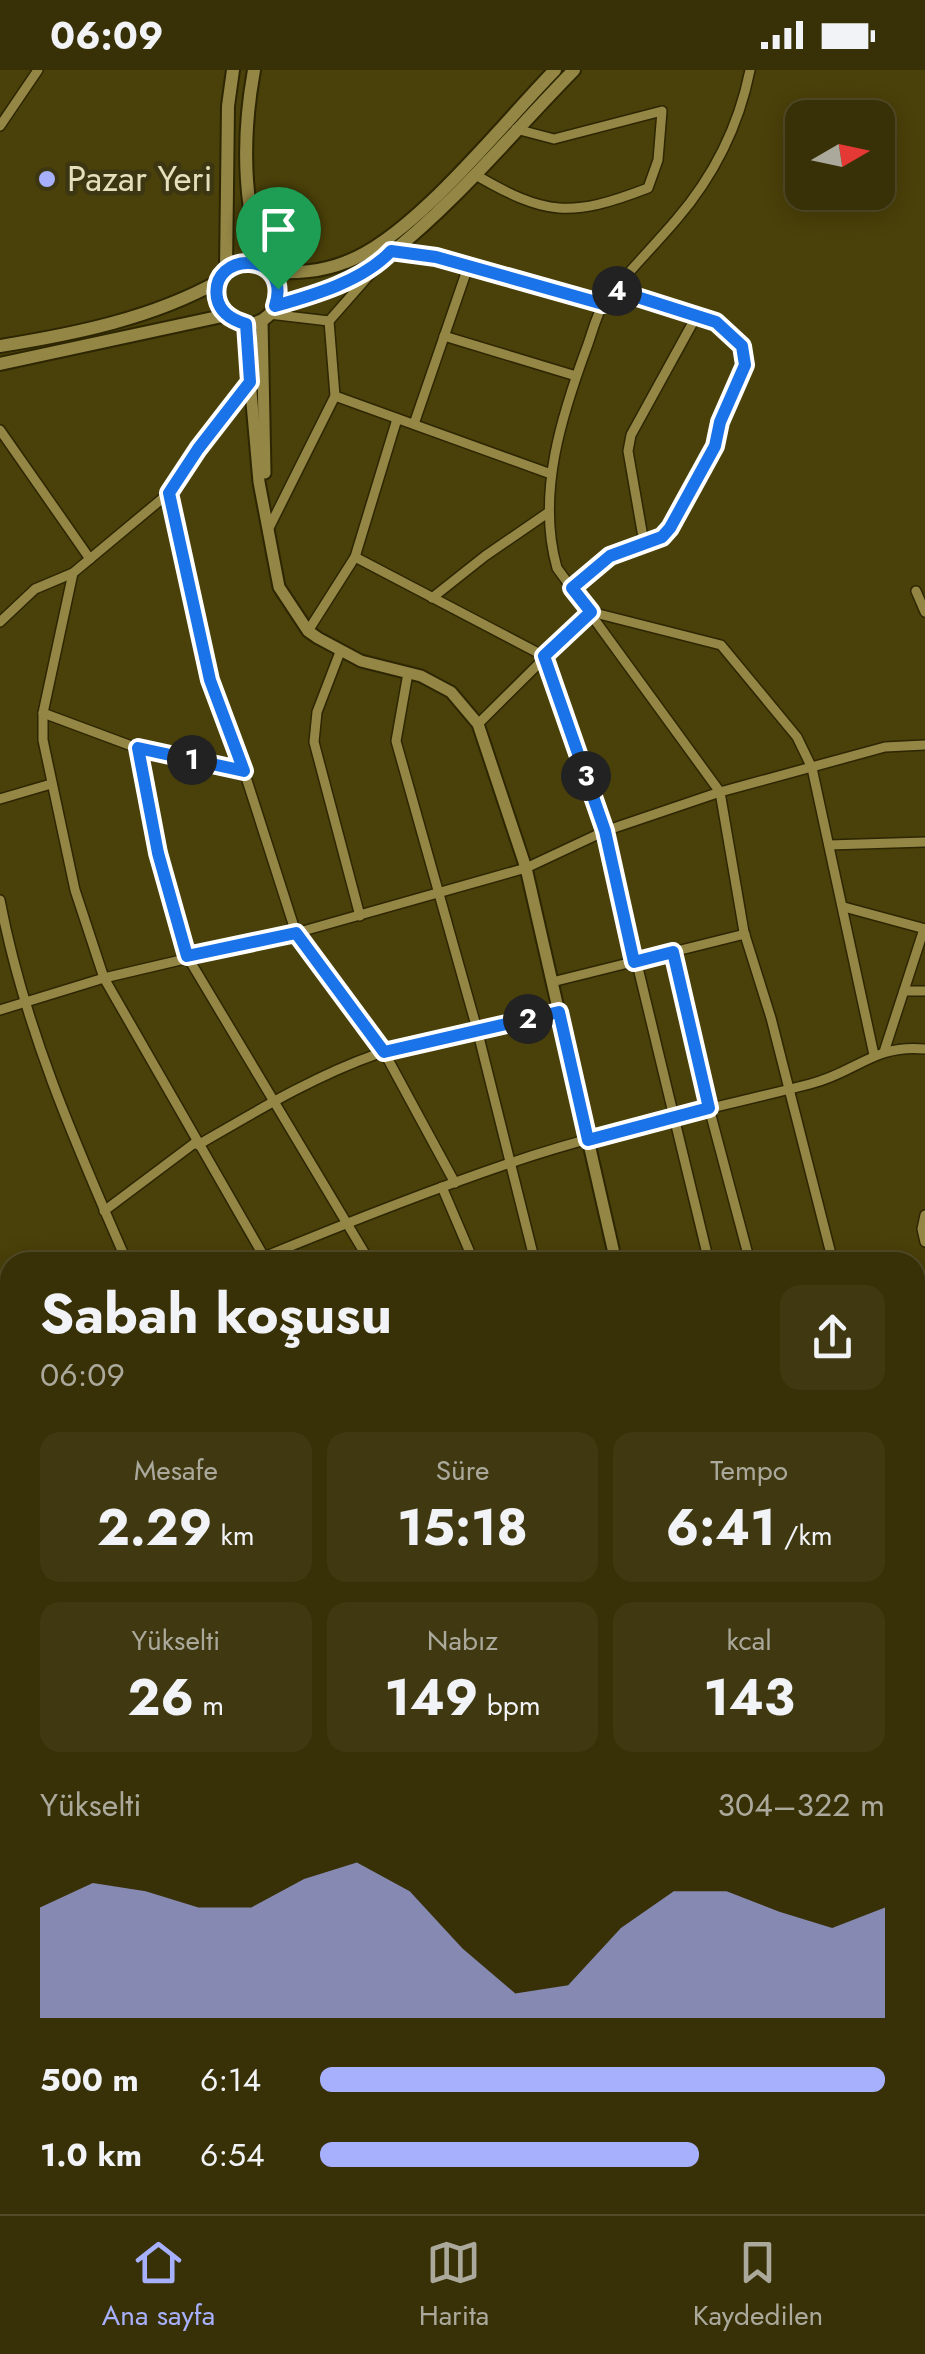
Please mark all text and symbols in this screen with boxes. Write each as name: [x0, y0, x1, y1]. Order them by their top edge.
text: 06:09: [50, 8, 163, 63]
north arrow: [785, 100, 895, 210]
map controls: [785, 100, 895, 210]
place label: Pazar Yeri: [67, 154, 213, 204]
marker: Pazar Yeri: [36, 168, 58, 190]
pin: [236, 187, 321, 290]
icon: arrive: [251, 202, 306, 257]
pin: 4: [592, 266, 642, 316]
text: 4: [607, 270, 627, 311]
pin: 1: [167, 735, 217, 785]
text: 1: [185, 739, 199, 780]
pin: 3: [561, 751, 611, 801]
text: 3: [577, 755, 595, 796]
pin: 2: [503, 994, 553, 1044]
text: 2: [519, 998, 537, 1039]
text: Sabah koşusu: [40, 1274, 392, 1354]
button: share: [780, 1285, 885, 1390]
text: 06:09: [40, 1352, 125, 1398]
text: Mesafe: [134, 1450, 218, 1491]
text: Süre: [436, 1450, 489, 1491]
text: Tempo: [710, 1450, 788, 1491]
text: 2.29: [97, 1491, 212, 1564]
text: 15:18: [397, 1491, 528, 1564]
text: 6:41: [666, 1491, 776, 1564]
text: km: [212, 1515, 255, 1556]
text: /km: [776, 1515, 833, 1556]
text: Yükselti: [131, 1620, 220, 1661]
text: Nabız: [427, 1620, 498, 1661]
text: kcal: [727, 1620, 772, 1661]
text: 26: [128, 1661, 194, 1734]
text: 149: [385, 1661, 478, 1734]
text: 143: [703, 1661, 795, 1734]
text: m: [194, 1685, 224, 1726]
text: bpm: [478, 1685, 540, 1726]
text: Yükselti: [40, 1782, 142, 1828]
text: 304–322 m: [718, 1782, 885, 1828]
text: 500 m: [40, 2057, 139, 2103]
text: 6:14: [200, 2057, 261, 2103]
text: 1.0 km: [40, 2132, 142, 2178]
text: 6:54: [200, 2132, 265, 2178]
tab: Ana sayfa: [102, 2235, 215, 2336]
tab: Harita: [419, 2235, 489, 2336]
tab: Kaydedilen: [693, 2235, 823, 2336]

